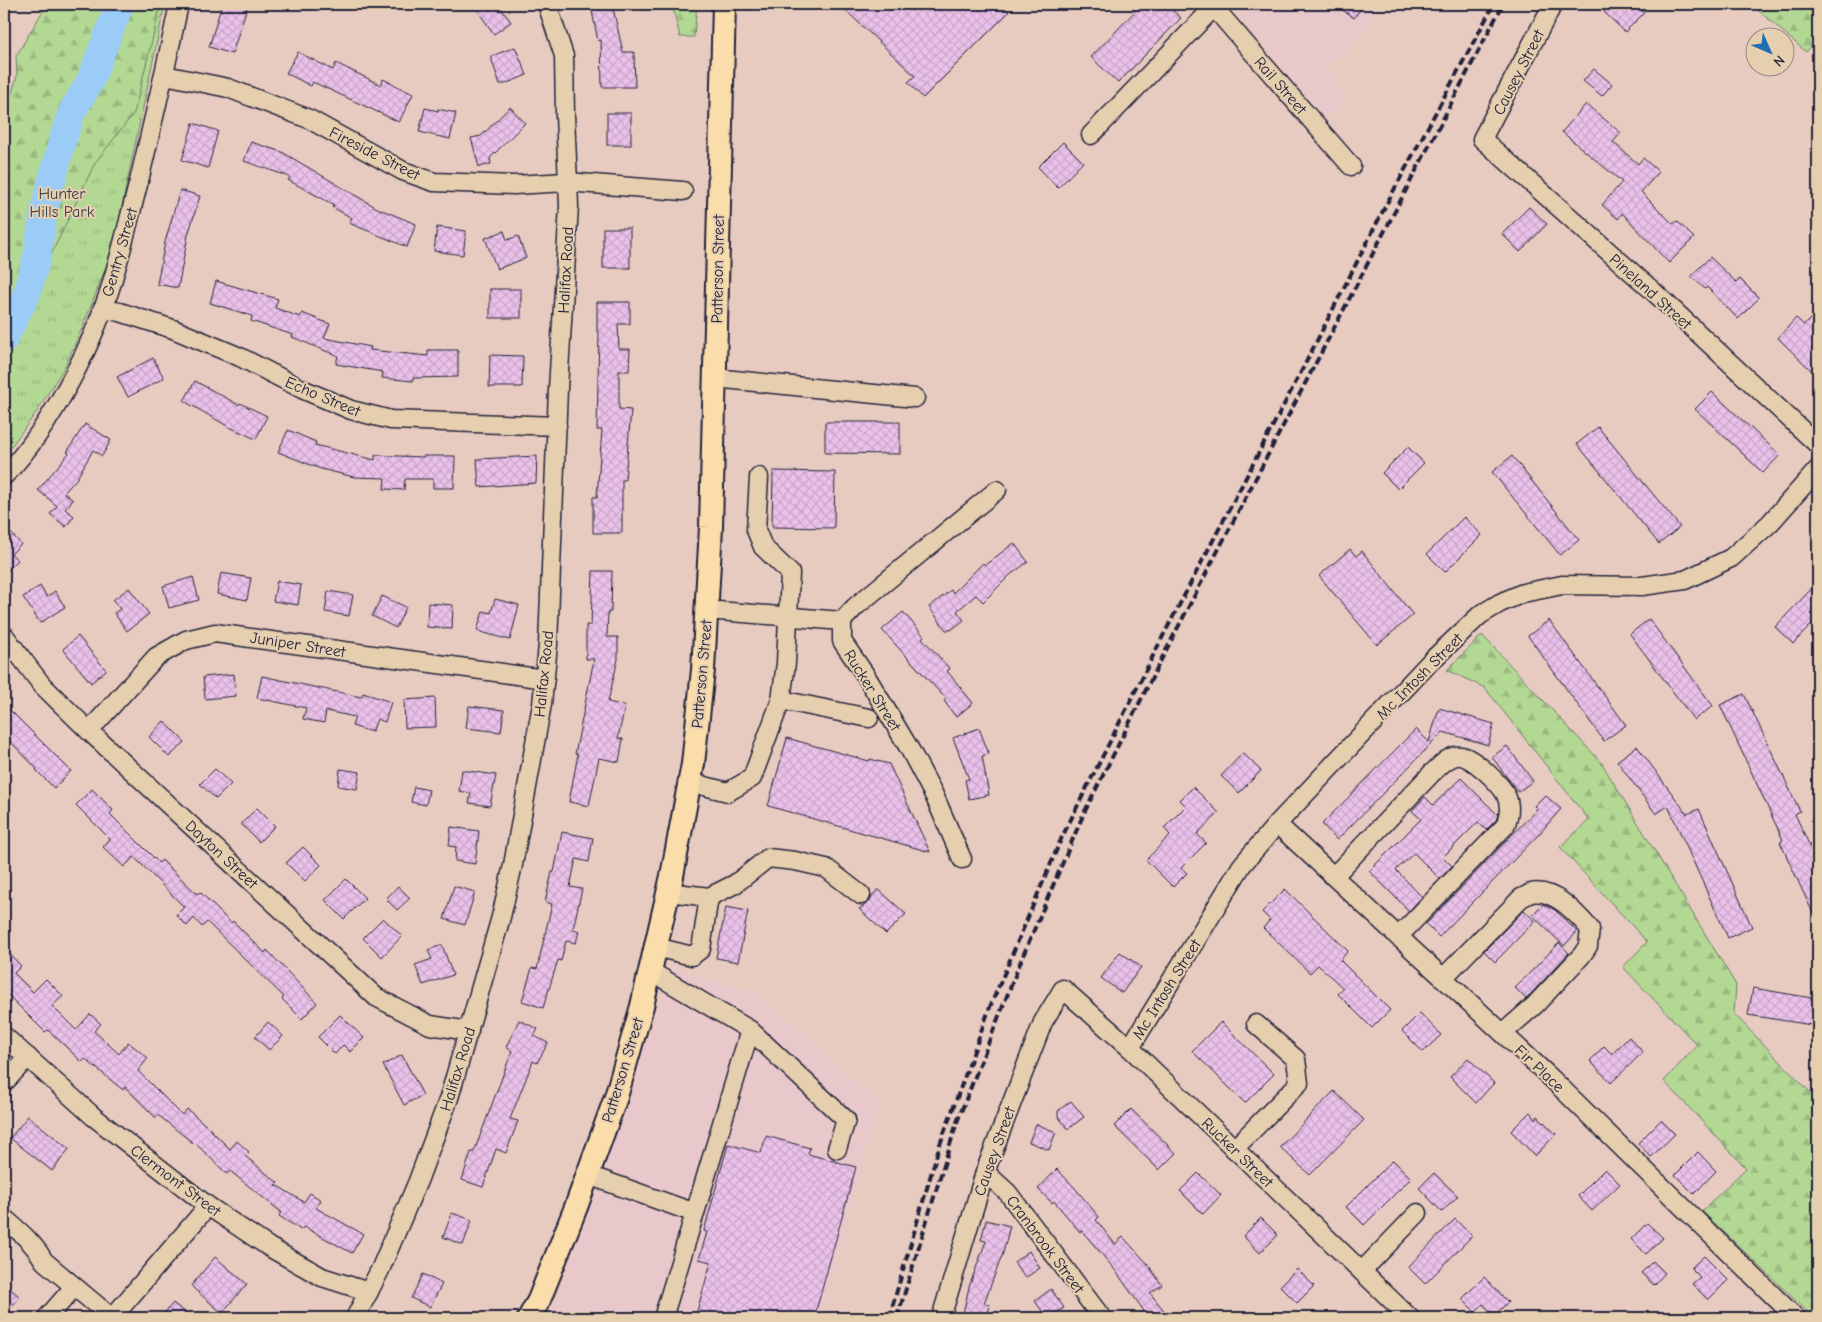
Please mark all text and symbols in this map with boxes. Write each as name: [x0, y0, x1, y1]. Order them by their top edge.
street label: Causey Street: [1490, 26, 1548, 118]
north arrow: [1744, 28, 1794, 78]
text: N: [1770, 52, 1788, 70]
street label: Rail Street: [1250, 53, 1310, 118]
street label: Fireside Street: [326, 123, 423, 185]
park label: Hunter Hills Park: [30, 185, 95, 221]
street label: Gentry Street: [99, 205, 141, 299]
street label: Patterson Street: [708, 214, 728, 324]
street label: Halifax Road: [555, 226, 577, 314]
street label: Pineland Street: [1606, 250, 1695, 333]
street label: Echo Street: [282, 373, 363, 421]
street label: Patterson Street: [688, 619, 716, 729]
street label: Juniper Street: [249, 629, 347, 661]
street label: Halifax Road: [531, 630, 557, 718]
street label: Mc Intosh Street: [1373, 630, 1467, 724]
street label: Rucker Street: [840, 646, 905, 735]
street label: Dayton Street: [181, 817, 262, 893]
street label: Mc Intosh Street: [1129, 936, 1205, 1043]
street label: Patterson Street: [598, 1015, 648, 1125]
street label: Halifax Road: [437, 1025, 479, 1113]
street label: Fir Place: [1511, 1041, 1568, 1096]
street label: Causey Street: [971, 1104, 1020, 1198]
street label: Rucker Street: [1198, 1114, 1277, 1192]
street label: Clermont Street: [127, 1141, 224, 1221]
street label: Cranbrook Street: [1003, 1192, 1088, 1297]

